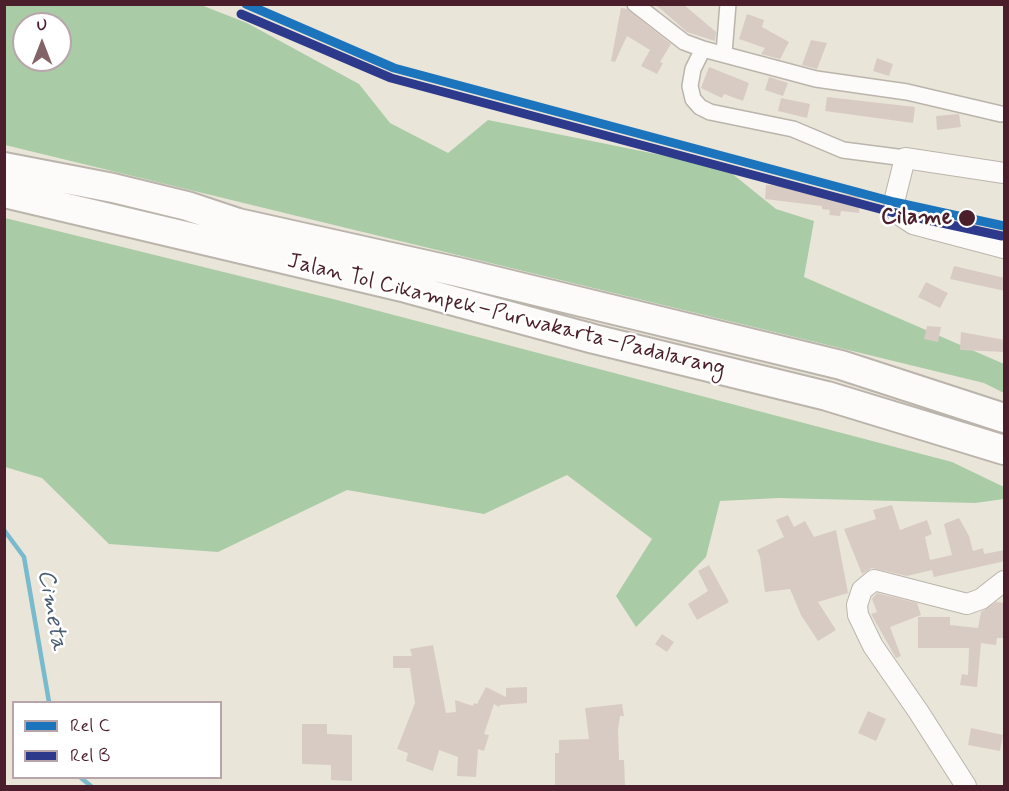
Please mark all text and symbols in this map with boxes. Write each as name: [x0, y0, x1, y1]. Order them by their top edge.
north arrow: [12, 12, 72, 72]
text: U: [37, 15, 47, 36]
place label: Cilame: [881, 205, 952, 231]
marker: Cilame: [957, 208, 977, 228]
street label: Jalan Tol Cikampek–Purwakarta–Padalarang: [284, 249, 728, 383]
water label: Cimeta: [30, 567, 72, 653]
legend: [12, 701, 222, 779]
text: Rel C: [70, 714, 110, 738]
text: Rel B: [70, 744, 111, 768]

